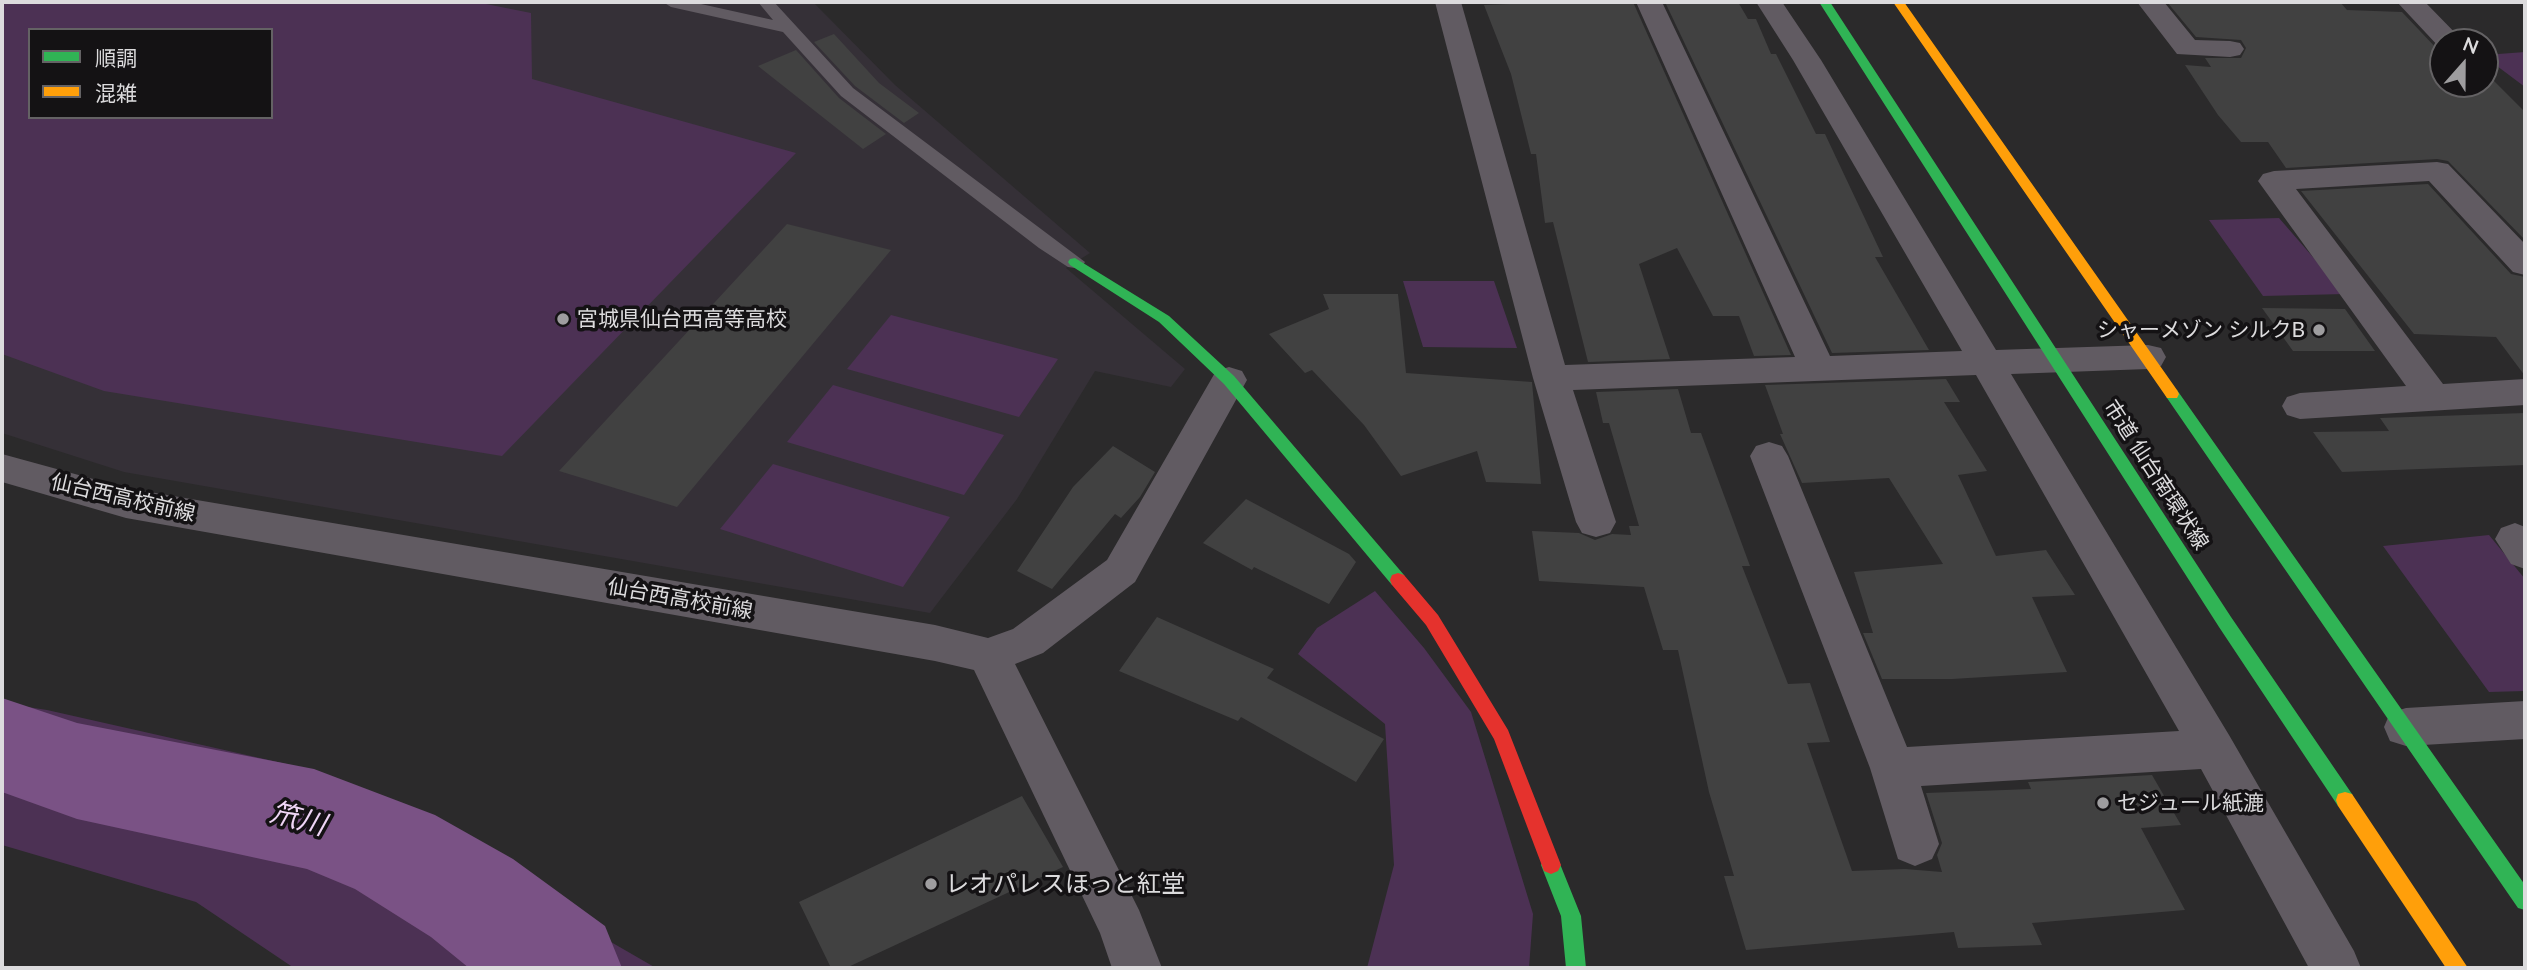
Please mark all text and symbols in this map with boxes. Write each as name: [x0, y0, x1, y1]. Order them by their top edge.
legend: [28, 28, 273, 119]
north arrow: [2429, 28, 2499, 98]
text: N: [2460, 31, 2482, 58]
text: 順調: [95, 45, 137, 70]
text: 混雑: [95, 80, 137, 105]
place label: 宮城県仙台西高等高校: [577, 306, 787, 332]
marker: 宮城県仙台西高等高校: [555, 311, 571, 327]
place label: シャーメゾン シルクB: [2097, 317, 2305, 343]
marker: シャーメゾン シルクB: [2311, 322, 2327, 338]
street label: 市道 仙台南環状線: [2098, 395, 2214, 555]
street label: 仙台西高校前線: [49, 469, 197, 527]
street label: 仙台西高校前線: [605, 574, 755, 624]
place label: セジュール紙漉: [2117, 790, 2264, 816]
marker: セジュール紙漉: [2095, 795, 2111, 811]
water label: 笊川: [267, 796, 329, 842]
place label: レオパレスほっと紅堂: [945, 870, 1185, 898]
marker: レオパレスほっと紅堂: [923, 876, 939, 892]

